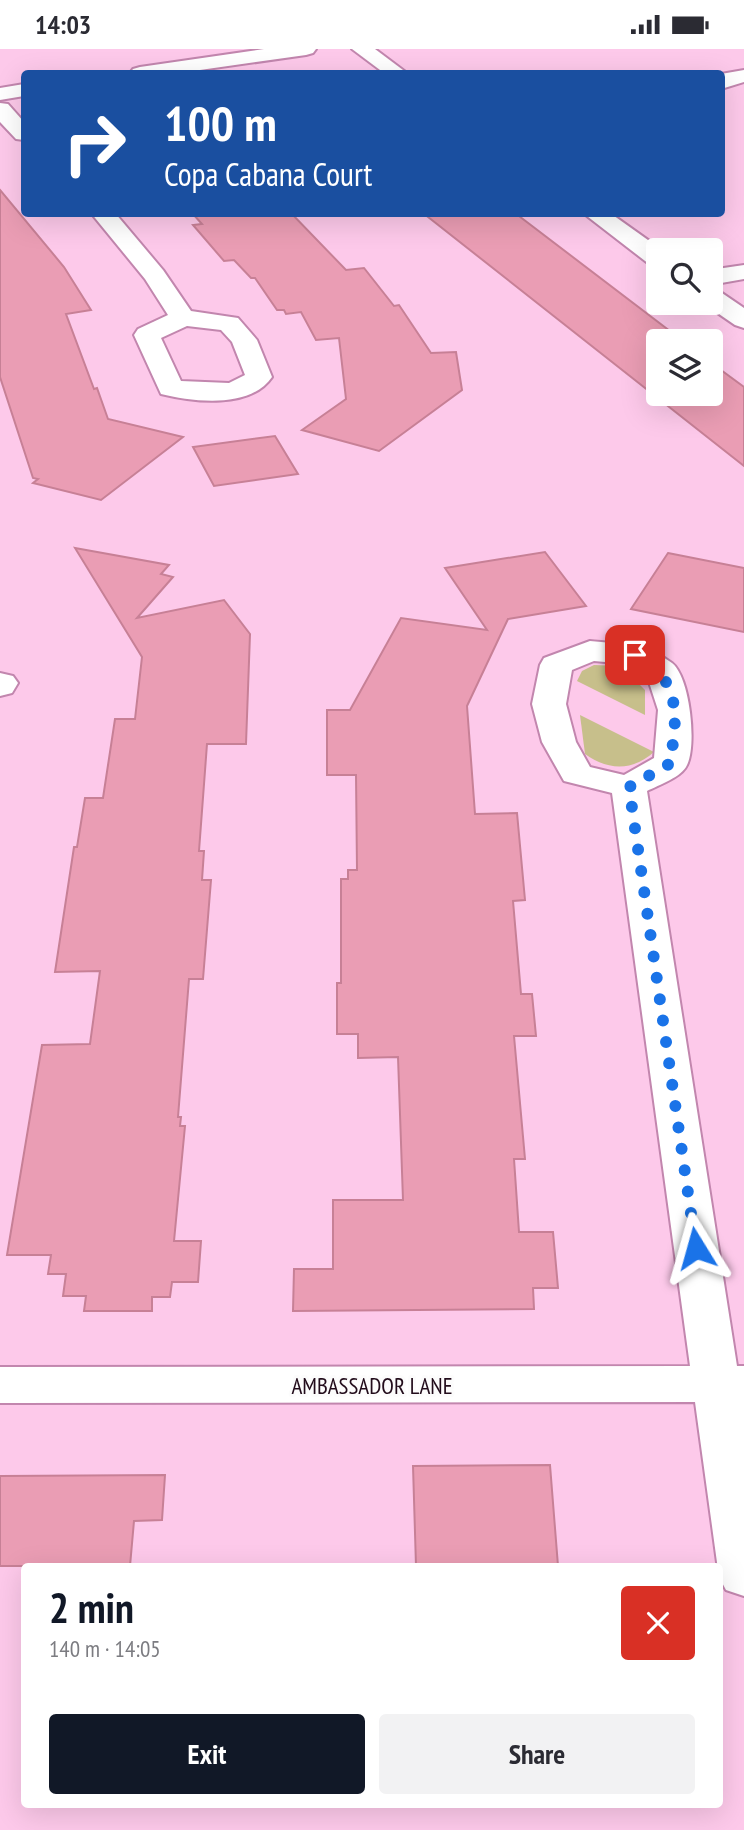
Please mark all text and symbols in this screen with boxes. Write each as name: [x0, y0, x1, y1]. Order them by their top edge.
text: 14:03: [35, 8, 91, 41]
text: 100 m: [164, 91, 277, 155]
icon: right: [49, 98, 140, 189]
text: Copa Cabana Court: [164, 153, 372, 195]
map controls: [646, 238, 723, 406]
button: search: [646, 238, 723, 315]
button: layers: [646, 329, 723, 406]
pin: [605, 625, 665, 685]
icon: arrive: [616, 636, 654, 674]
position arrow: [659, 1211, 733, 1285]
street label: AMBASSADOR LANE: [291, 1371, 453, 1400]
text: 2 min: [49, 1580, 134, 1635]
button: close: [621, 1586, 695, 1660]
text: 140 m · 14:05: [49, 1634, 161, 1663]
button: Exit: [49, 1714, 365, 1794]
button: Share: [379, 1714, 695, 1794]

